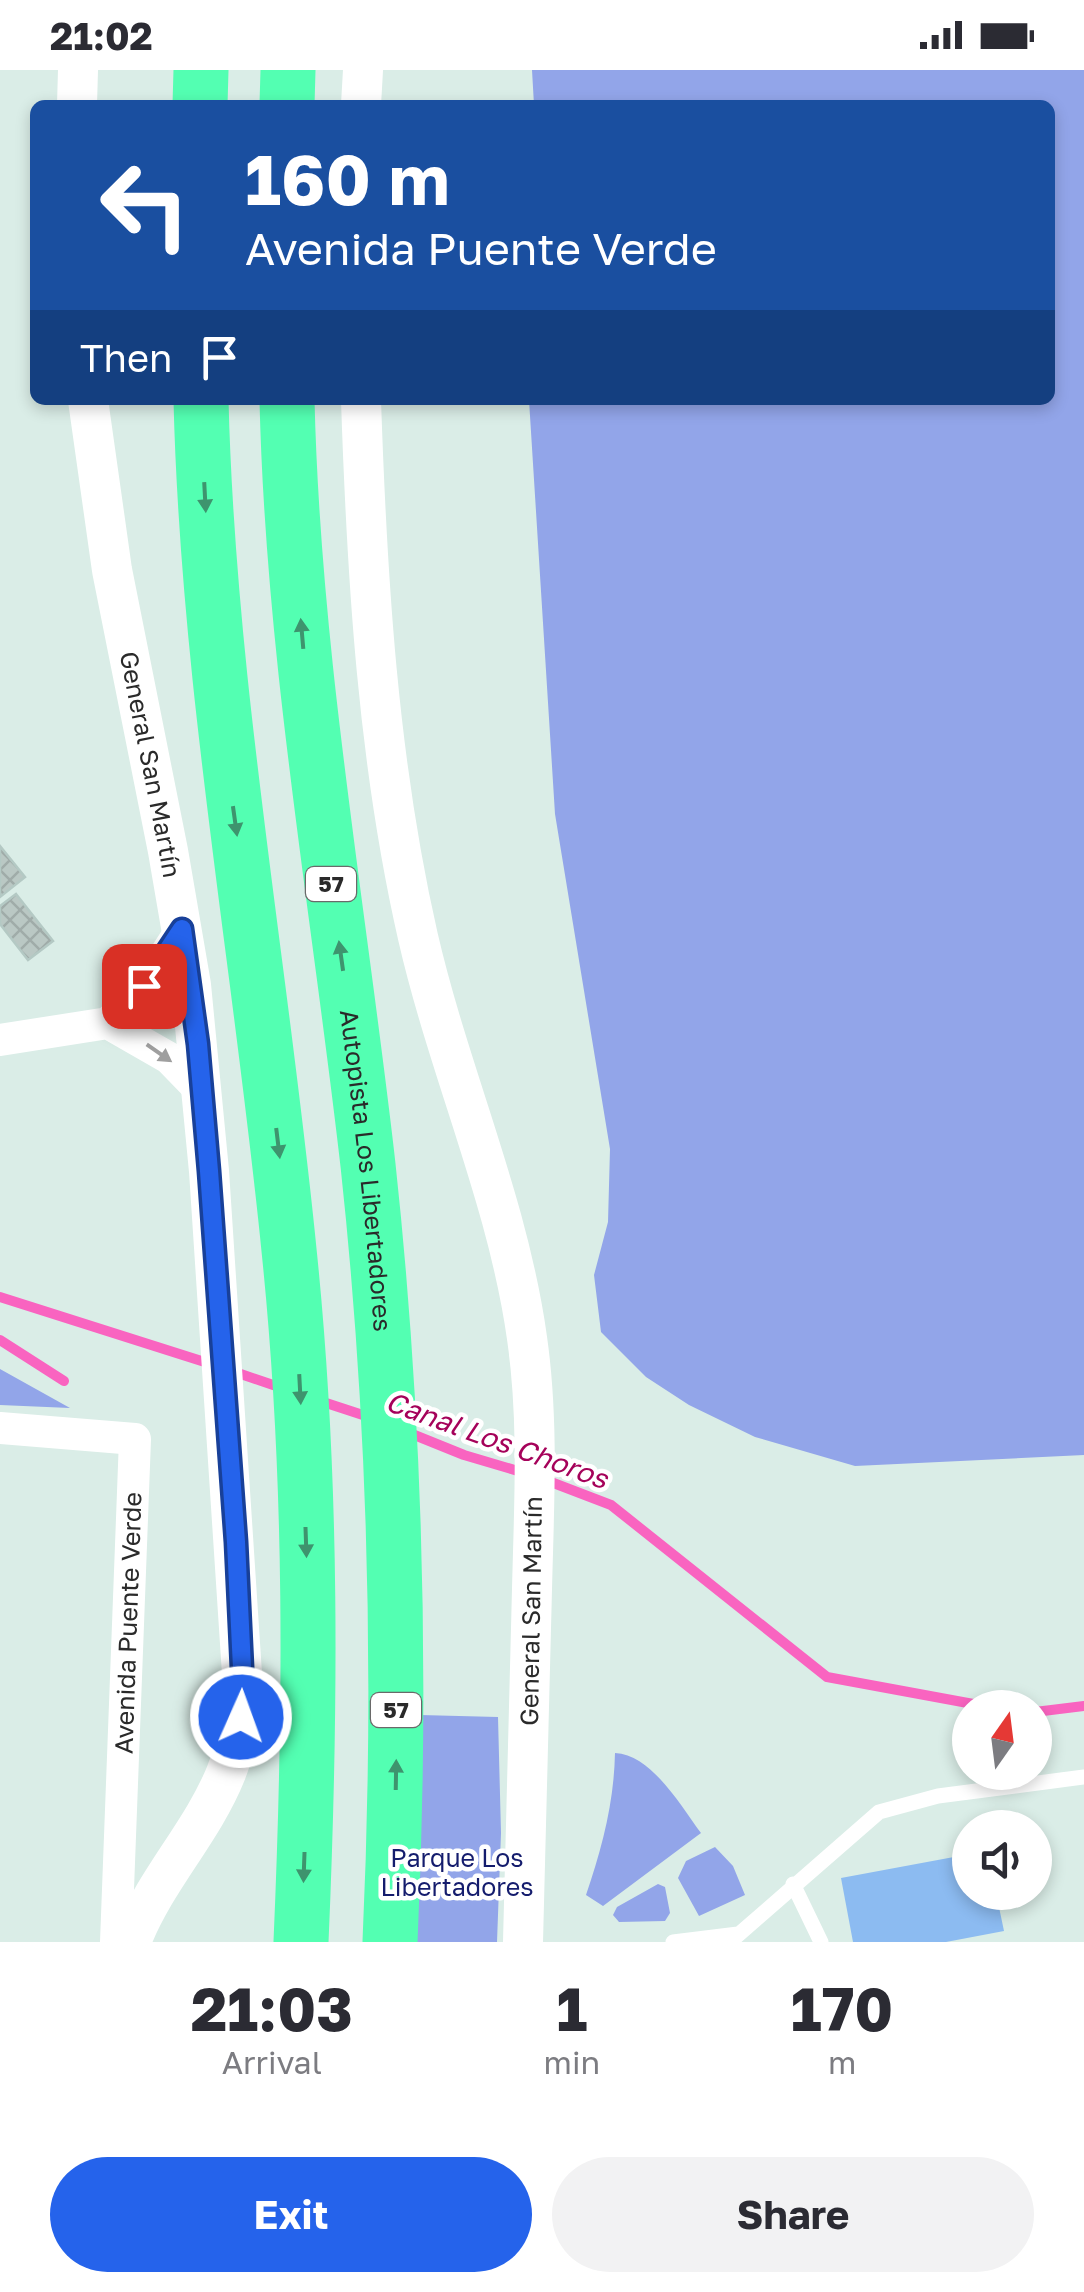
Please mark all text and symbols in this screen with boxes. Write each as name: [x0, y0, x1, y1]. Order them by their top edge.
text: 21:02: [50, 13, 153, 58]
text: 160 m: [245, 136, 450, 220]
icon: left: [80, 140, 210, 270]
text: Avenida Puente Verde: [245, 221, 717, 275]
icon: arrive: [192, 330, 247, 385]
text: Then: [80, 335, 172, 380]
one-way arrow: [197, 482, 213, 514]
one-way arrow: [293, 617, 309, 649]
street label: General San Martín: [114, 649, 188, 880]
one-way arrow: [227, 806, 243, 837]
road number: 57: [306, 867, 356, 901]
one-way arrow: [333, 940, 349, 972]
pin: [102, 944, 187, 1029]
icon: arrive: [117, 959, 172, 1014]
street label: Autopista Los Libertadores: [334, 1008, 399, 1333]
one-way arrow: [146, 1043, 173, 1062]
one-way arrow: [270, 1128, 286, 1159]
one-way arrow: [292, 1374, 308, 1406]
water label: Canal Los Choros: [382, 1384, 614, 1495]
street label: Avenida Puente Verde: [107, 1491, 148, 1754]
street label: General San Martín: [513, 1496, 548, 1726]
one-way arrow: [299, 1526, 315, 1558]
position arrow: [189, 1665, 293, 1769]
north arrow: [952, 1690, 1052, 1790]
map controls: [952, 1690, 1052, 1910]
road number: 57: [371, 1693, 421, 1727]
one-way arrow: [388, 1758, 404, 1790]
button: sound: [952, 1810, 1052, 1910]
park label: Parque Los Libertadores: [381, 1842, 533, 1902]
one-way arrow: [296, 1851, 312, 1883]
text: 21:03: [191, 1972, 353, 2044]
text: 1: [556, 1972, 587, 2044]
text: 170: [791, 1972, 893, 2044]
text: Arrival: [222, 2043, 322, 2081]
text: min: [544, 2043, 600, 2081]
text: m: [828, 2043, 856, 2081]
button: Exit: [50, 2157, 532, 2272]
button: Share: [552, 2157, 1034, 2272]

